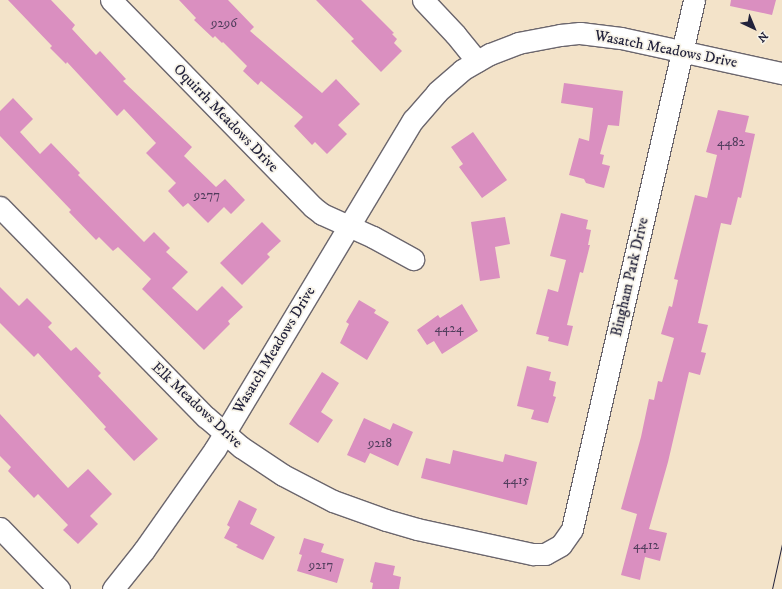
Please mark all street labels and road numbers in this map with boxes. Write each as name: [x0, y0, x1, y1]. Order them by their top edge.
street label: Wasatch Meadows Drive: [593, 26, 739, 72]
street label: Oquirrh Meadows Drive: [170, 60, 282, 176]
street label: Bingham Park Drive: [608, 216, 652, 338]
street label: Wasatch Meadows Drive: [229, 283, 319, 417]
street label: Elk Meadows Drive: [148, 358, 246, 452]

